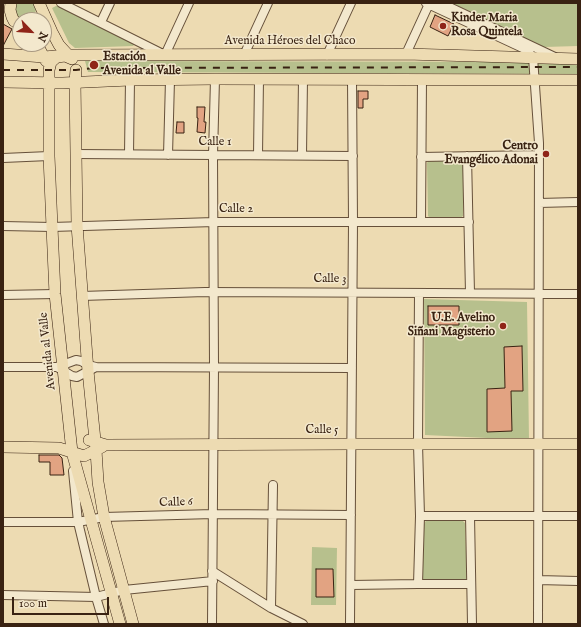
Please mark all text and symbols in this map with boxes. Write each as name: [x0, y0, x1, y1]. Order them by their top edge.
north arrow: [12, 12, 52, 52]
place label: Kinder Maria Rosa Quintela: [451, 12, 522, 40]
marker: Kinder Maria Rosa Quintela: [438, 21, 448, 31]
text: N: [34, 29, 50, 44]
street label: Avenida Héroes del Chaco: [225, 35, 355, 49]
place label: Estación Avenida al Valle: [103, 51, 181, 79]
marker: Estación Avenida al Valle: [88, 59, 100, 71]
street label: Calle 1: [199, 136, 231, 150]
place label: Centro Evangélico Adonai: [444, 140, 538, 168]
marker: Centro Evangélico Adonai: [541, 149, 551, 159]
street label: Calle 2: [219, 203, 253, 217]
street label: Calle 3: [314, 273, 346, 287]
street label: Avenida al Valle: [37, 312, 59, 390]
place label: U.E. Avelino Siñani Magisterio: [408, 312, 495, 340]
marker: U.E. Avelino Siñani Magisterio: [498, 321, 508, 331]
street label: Calle 5: [306, 424, 338, 438]
street label: Calle 6: [159, 495, 193, 511]
scale bar: [14, 589, 111, 615]
text: 100 m: [19, 596, 47, 611]

